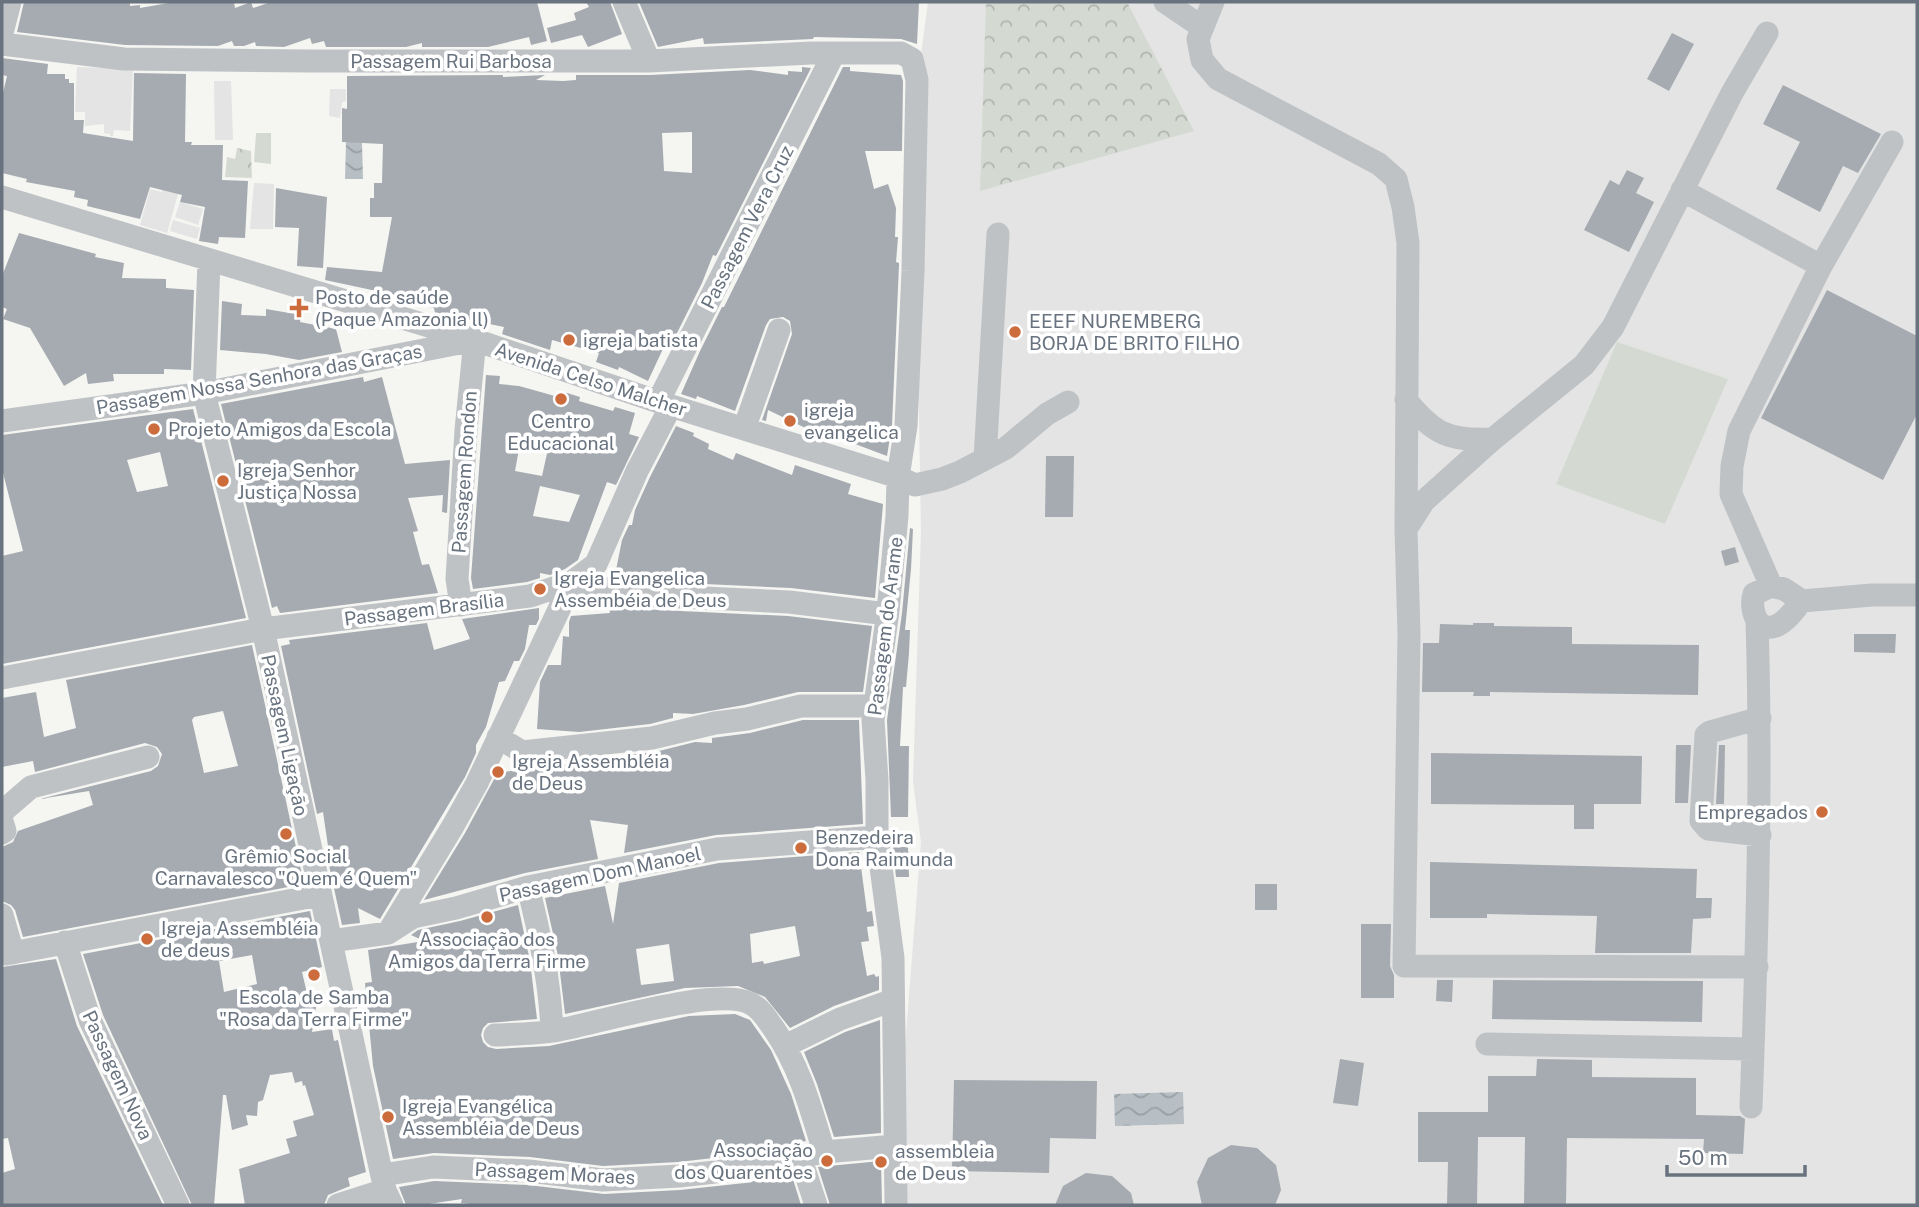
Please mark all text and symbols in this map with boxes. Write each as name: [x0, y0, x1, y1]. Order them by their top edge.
street label: Passagem Rui Barbosa: [350, 50, 552, 72]
street label: Passagem Vera Cruz: [696, 142, 798, 312]
place label: Posto de saúde (Paque Amazonia ll): [315, 286, 489, 330]
marker: Posto de saúde (Paque Amazonia ll): [289, 298, 309, 318]
place label: EEEF NUREMBERG BORJA DE BRITO FILHO: [1029, 310, 1240, 354]
marker: EEEF NUREMBERG BORJA DE BRITO FILHO: [1007, 324, 1023, 340]
place label: igreja batista: [583, 329, 698, 351]
marker: igreja batista: [561, 332, 577, 348]
street label: Avenida Celso Malcher: [492, 338, 690, 420]
street label: Passagem Nossa Senhora das Graças: [94, 339, 424, 419]
street label: Passagem Rondon: [447, 390, 481, 554]
marker: Centro Educacional: [553, 391, 569, 407]
place label: igreja evangelica: [804, 399, 899, 443]
place label: Centro Educacional: [507, 410, 615, 454]
marker: igreja evangelica: [782, 413, 798, 429]
place label: Projeto Amigos da Escola: [168, 418, 391, 440]
marker: Projeto Amigos da Escola: [146, 421, 162, 437]
place label: Igreja Senhor Justiça Nossa: [237, 459, 357, 503]
marker: Igreja Senhor Justiça Nossa: [215, 473, 231, 489]
street label: Passagem do Arame: [863, 535, 907, 717]
place label: Igreja Evangelica Assembéia de Deus: [554, 567, 726, 611]
marker: Igreja Evangelica Assembéia de Deus: [532, 581, 548, 597]
street label: Passagem Brasília: [343, 588, 505, 630]
street label: Passagem Ligação: [257, 652, 313, 818]
place label: Igreja Assembléia de Deus: [512, 750, 669, 794]
marker: Igreja Assembléia de Deus: [490, 764, 506, 780]
place label: Empregados: [1697, 801, 1808, 823]
marker: Empregados: [1814, 804, 1830, 820]
marker: Grêmio Social Carnavalesco "Quem é Quem": [278, 826, 294, 842]
place label: Benzedeira Dona Raimunda: [815, 826, 953, 870]
marker: Benzedeira Dona Raimunda: [793, 840, 809, 856]
street label: Passagem Dom Manoel: [497, 842, 703, 906]
place label: Grêmio Social Carnavalesco "Quem é Quem": [155, 845, 417, 889]
marker: Associação dos Amigos da Terra Firme: [479, 909, 495, 925]
place label: Igreja Assembléia de deus: [161, 917, 318, 961]
place label: Associação dos Amigos da Terra Firme: [388, 928, 586, 972]
marker: Igreja Assembléia de deus: [139, 931, 155, 947]
marker: Escola de Samba "Rosa da Terra Firme": [306, 967, 322, 983]
place label: Escola de Samba "Rosa da Terra Firme": [219, 986, 409, 1030]
street label: Passagem Nova: [78, 1007, 158, 1143]
place label: Igreja Evangélica Assembléia de Deus: [402, 1095, 580, 1139]
marker: Igreja Evangélica Assembléia de Deus: [380, 1109, 396, 1125]
scale bar: [1667, 1134, 1805, 1178]
place label: Associação dos Quarentões: [674, 1139, 813, 1183]
place label: assembleia de Deus: [895, 1140, 994, 1184]
text: 50 m: [1678, 1145, 1728, 1170]
marker: Associação dos Quarentões: [819, 1153, 835, 1169]
marker: assembleia de Deus: [873, 1154, 889, 1170]
street label: Passagem Moraes: [474, 1158, 636, 1188]

